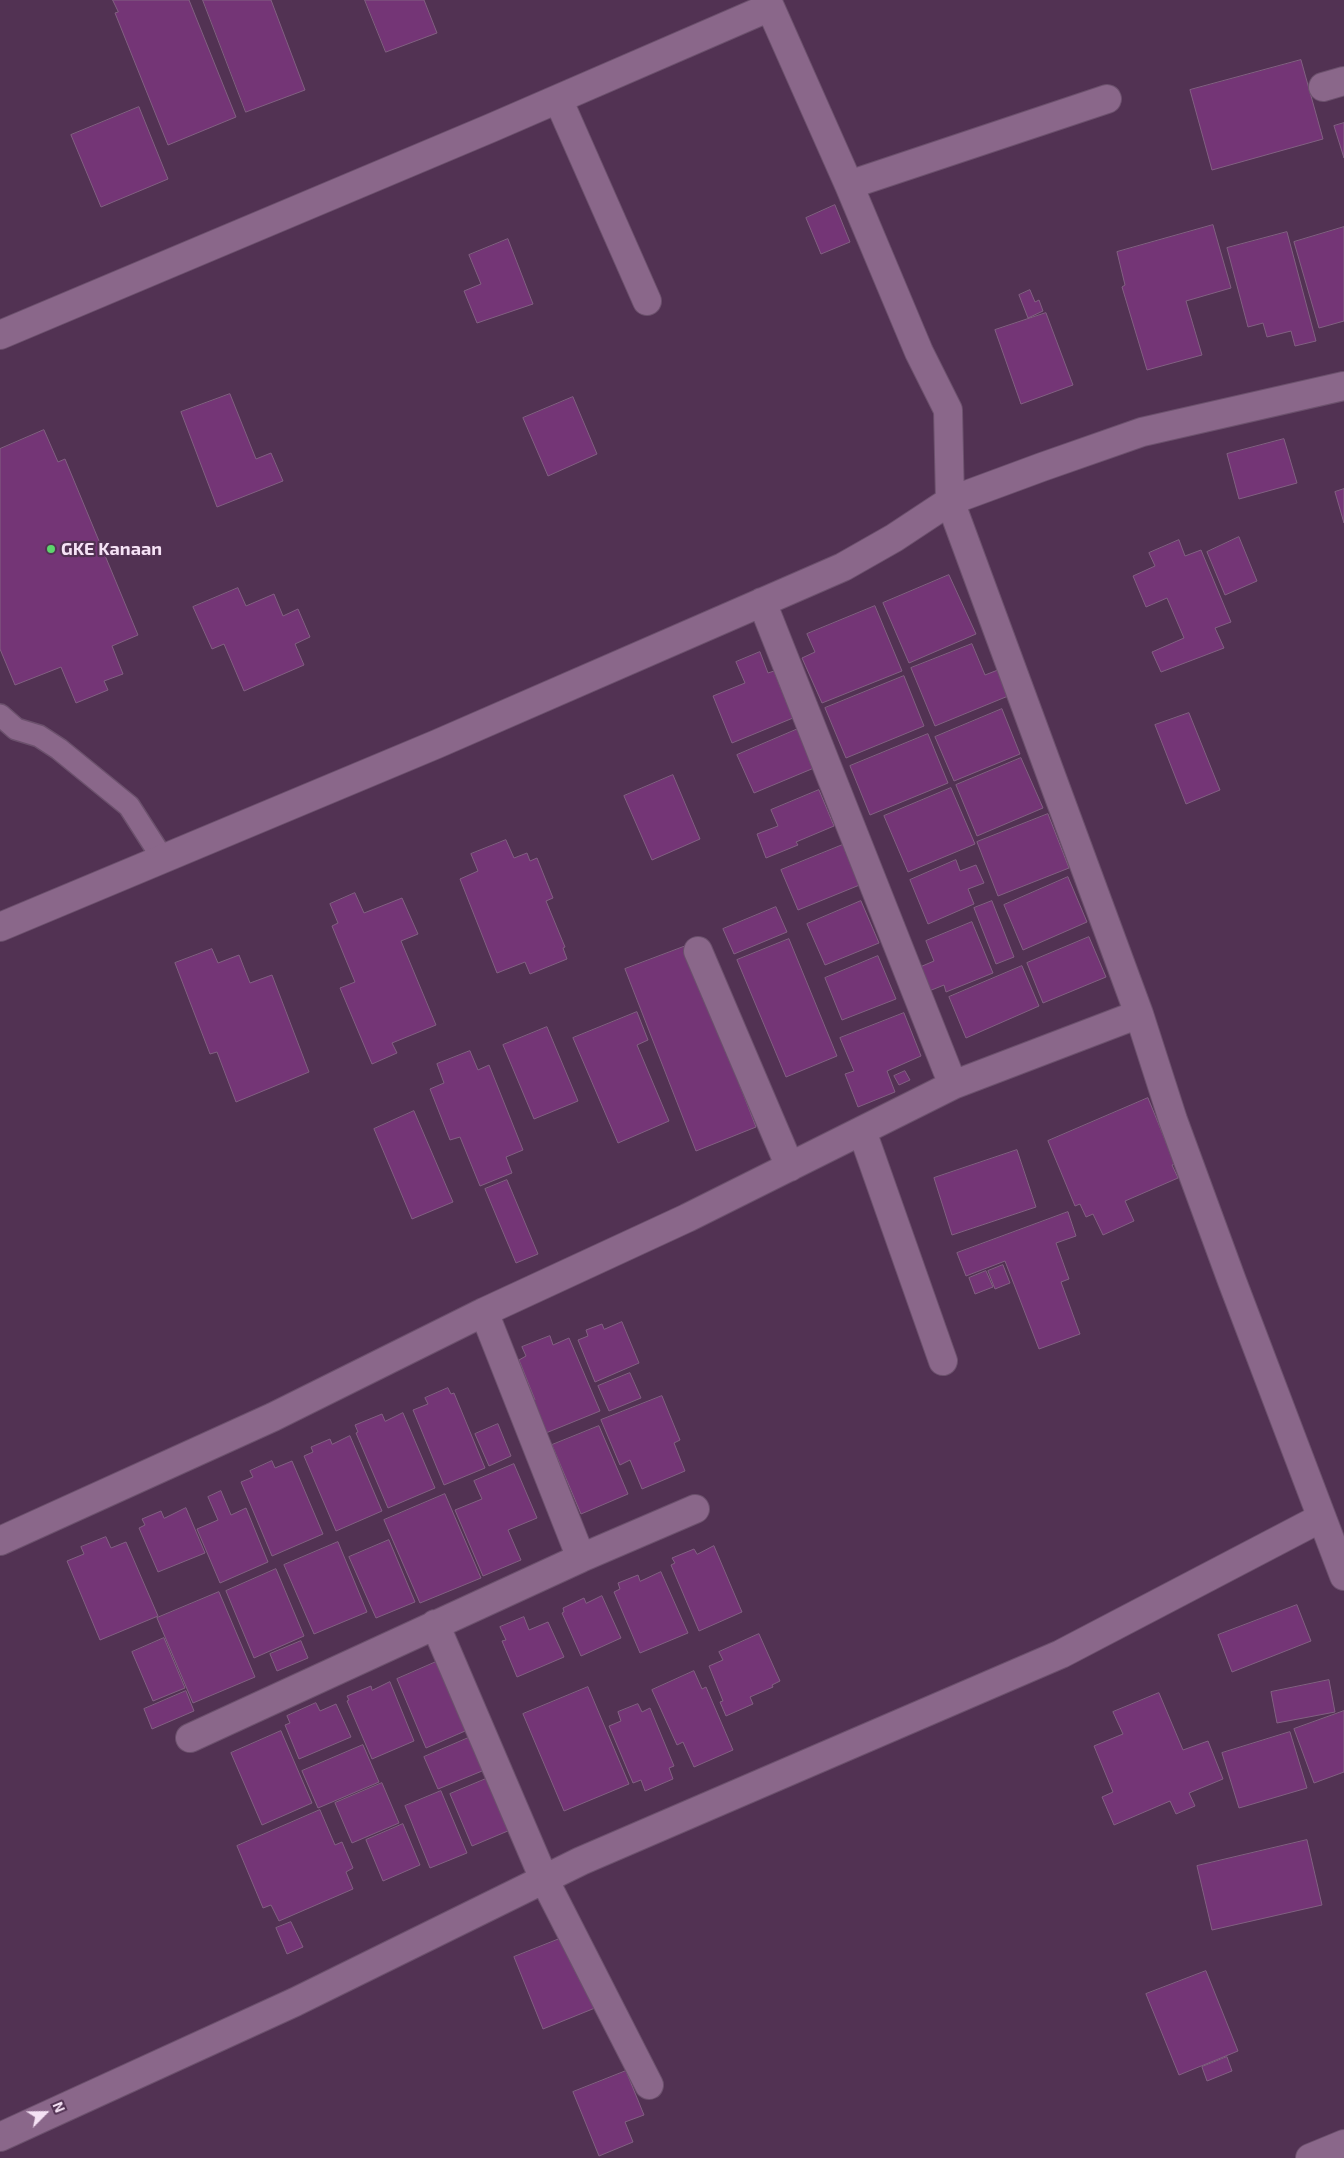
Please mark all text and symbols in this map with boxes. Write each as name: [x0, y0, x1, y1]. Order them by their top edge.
place label: GKE Kanaan: [61, 538, 162, 560]
marker: GKE Kanaan: [45, 543, 57, 555]
north arrow: [20, 2088, 70, 2138]
text: N: [49, 2099, 69, 2115]

